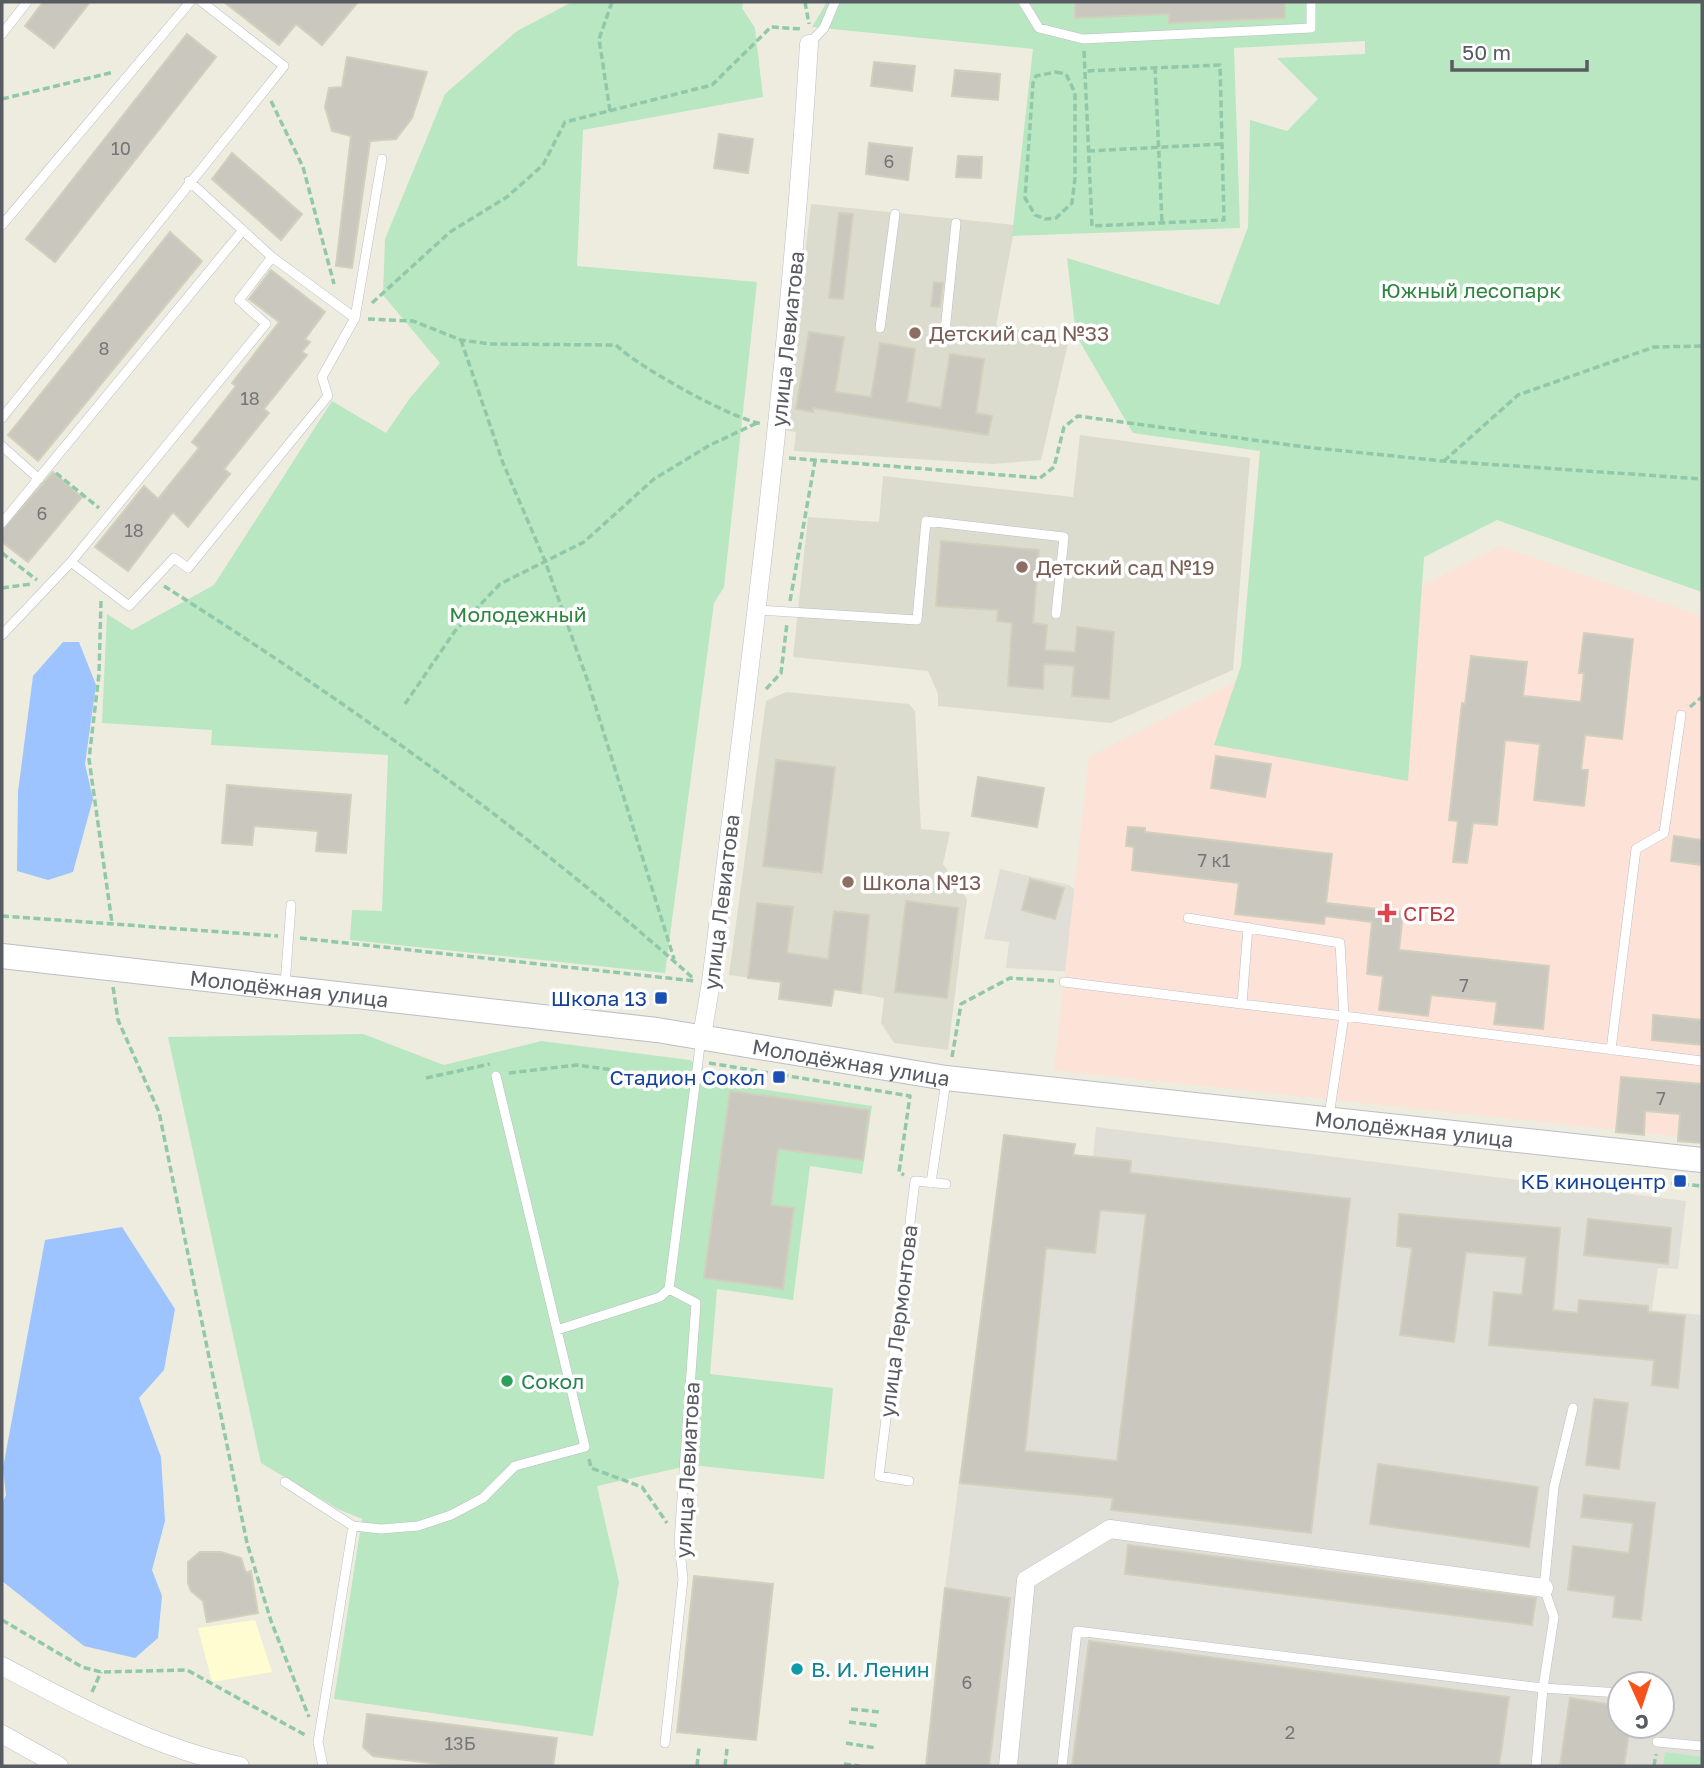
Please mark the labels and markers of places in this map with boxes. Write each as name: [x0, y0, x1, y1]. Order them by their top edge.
place label: Детский сад №33: [929, 320, 1109, 346]
marker: Детский сад №33: [907, 325, 923, 341]
place label: Детский сад №19: [1036, 554, 1215, 580]
marker: Детский сад №19: [1014, 559, 1030, 575]
place label: Школа №13: [862, 869, 981, 895]
marker: Школа №13: [840, 874, 856, 890]
place label: СГБ2: [1403, 900, 1455, 926]
marker: СГБ2: [1377, 903, 1397, 923]
place label: Школа 13: [551, 985, 647, 1011]
marker: Школа 13: [653, 990, 669, 1006]
place label: Стадион Сокол: [610, 1064, 765, 1090]
marker: Стадион Сокол: [771, 1069, 787, 1085]
place label: КБ киноцентр: [1521, 1168, 1666, 1194]
marker: КБ киноцентр: [1672, 1173, 1688, 1189]
place label: Сокол: [521, 1368, 584, 1394]
marker: Сокол: [499, 1373, 515, 1389]
place label: В. И. Ленин: [811, 1656, 930, 1682]
marker: В. И. Ленин: [789, 1661, 805, 1677]

